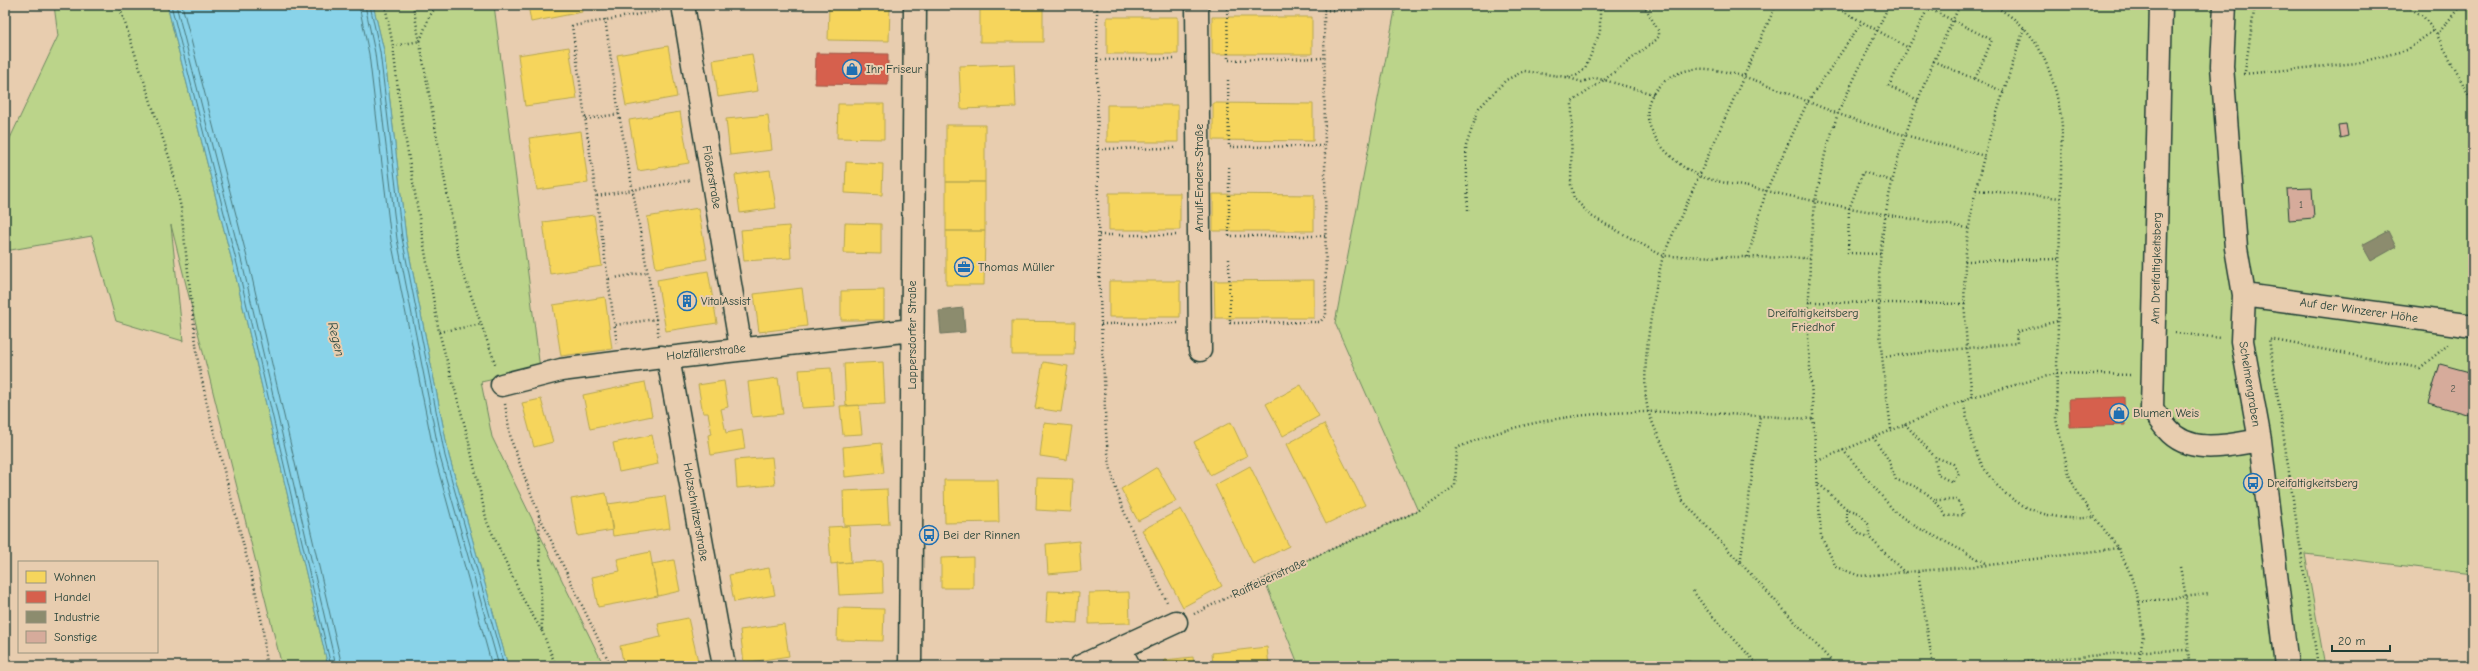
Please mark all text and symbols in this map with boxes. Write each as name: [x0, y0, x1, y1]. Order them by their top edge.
shop icon: Ihr Friseur: [841, 58, 863, 80]
place label: Ihr Friseur: [866, 62, 922, 76]
street label: Arnulf-Enders-Straße: [1192, 124, 1206, 232]
street label: Flößerstraße: [700, 144, 724, 210]
house number: 1: [2299, 199, 2303, 211]
street label: Am Dreifaltigkeitsberg: [2148, 212, 2164, 324]
office icon: Thomas Müller: [953, 256, 975, 278]
place label: Thomas Müller: [978, 260, 1055, 274]
street label: Lappersdorfer Straße: [905, 281, 919, 389]
building icon: VitalAssist: [676, 290, 698, 312]
place label: VitalAssist: [701, 294, 751, 308]
street label: Auf der Winzerer Höhe: [2299, 295, 2419, 325]
park label: Dreifaltigkeitsberg Friedhof: [1767, 306, 1859, 334]
water label: Regen: [325, 320, 348, 358]
street label: Schelmengraben: [2236, 340, 2264, 428]
street label: Holzfällerstraße: [666, 341, 746, 363]
house number: 2: [2450, 383, 2456, 395]
shop icon: Blumen Weis: [2108, 402, 2130, 424]
place label: Blumen Weis: [2133, 406, 2199, 420]
street label: Holzschnitzerstraße: [680, 462, 712, 562]
bus stop icon: Dreifaltigkeitsberg: [2242, 472, 2264, 494]
place label: Dreifaltigkeitsberg: [2267, 476, 2358, 490]
bus stop icon: Bei der Rinnen: [918, 524, 940, 546]
place label: Bei der Rinnen: [943, 528, 1020, 542]
street label: Raiffeisenstraße: [1230, 555, 1308, 601]
legend: [18, 561, 158, 653]
text: Wohnen: [54, 570, 96, 584]
text: Handel: [54, 590, 91, 604]
text: Industrie: [54, 610, 100, 624]
scale bar: [2332, 627, 2390, 653]
text: Sonstige: [54, 630, 97, 644]
text: 20 m: [2338, 634, 2366, 648]

